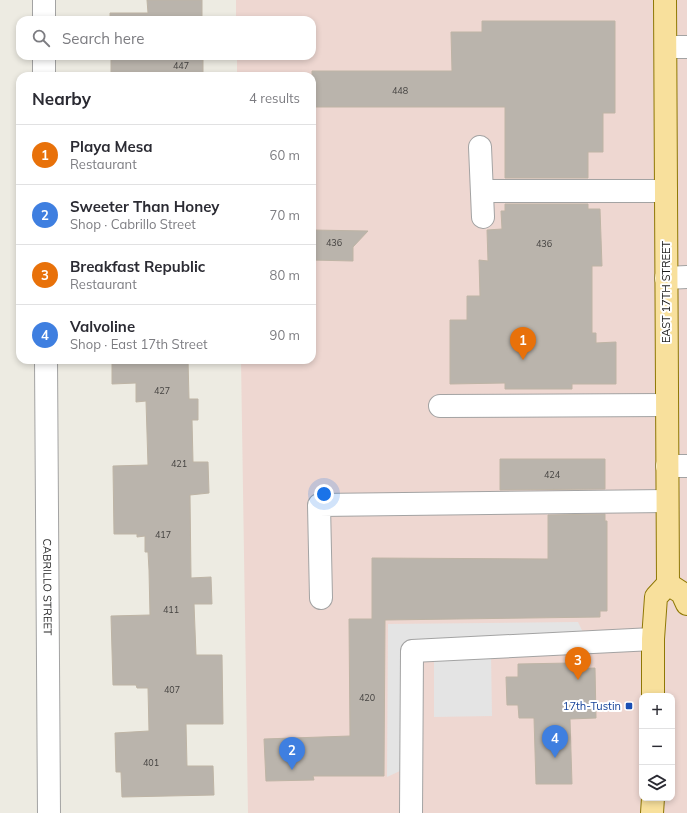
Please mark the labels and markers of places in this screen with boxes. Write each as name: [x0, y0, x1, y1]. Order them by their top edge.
pin: 1: [510, 327, 536, 360]
pin: 3: [565, 647, 591, 680]
place label: 17th-Tustin: [563, 699, 621, 713]
marker: 17th-Tustin: [624, 701, 634, 711]
pin: 4: [542, 725, 568, 758]
pin: 2: [279, 737, 305, 770]

